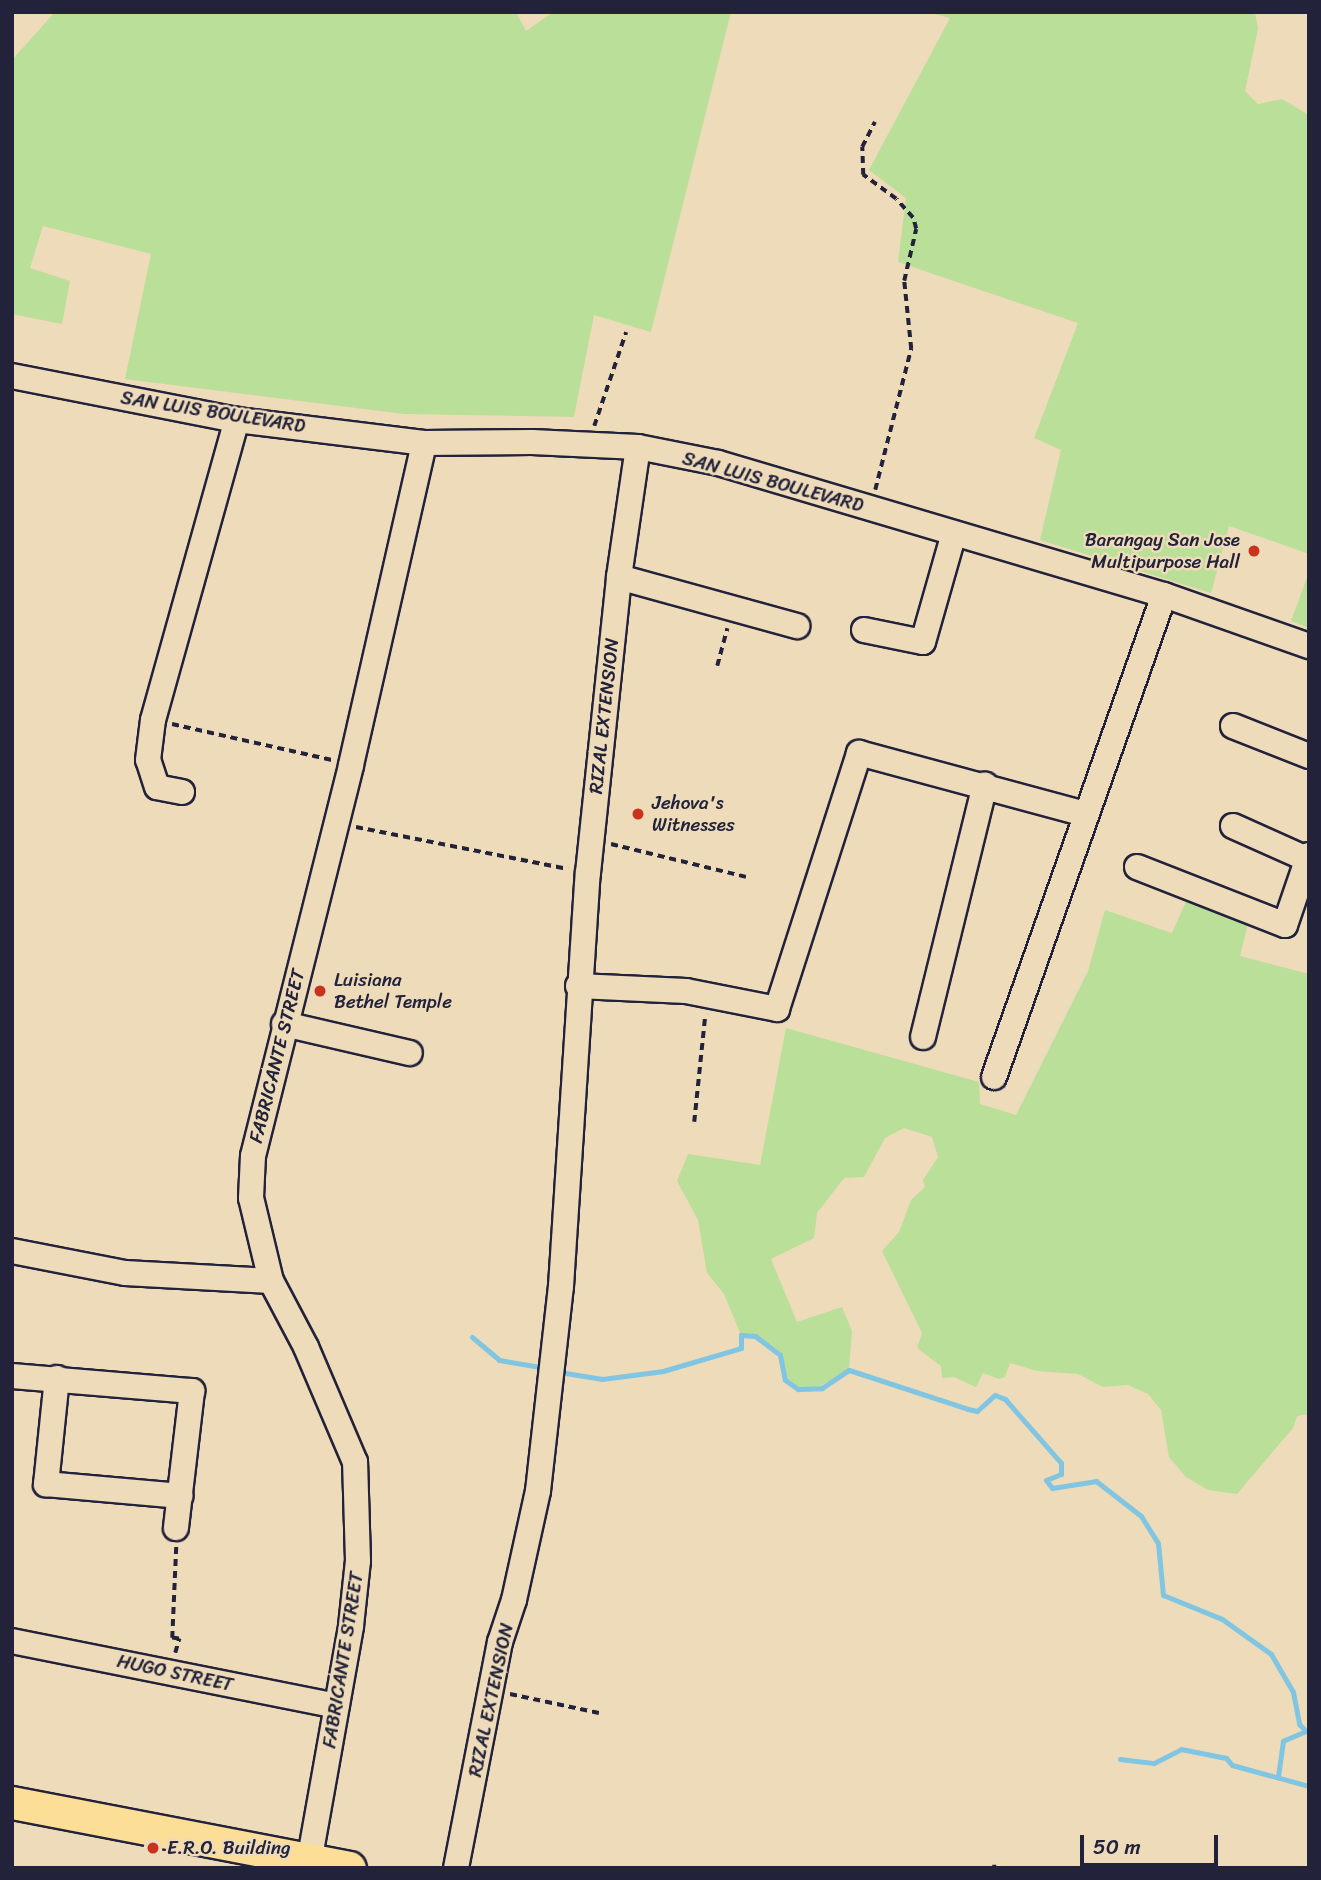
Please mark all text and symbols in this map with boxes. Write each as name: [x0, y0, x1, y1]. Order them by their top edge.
street label: SAN LUIS BOULEVARD: [118, 386, 308, 438]
street label: SAN LUIS BOULEVARD: [679, 446, 867, 518]
place label: Barangay San Jose Multipurpose Hall: [1083, 529, 1240, 573]
marker: Barangay San Jose Multipurpose Hall: [1246, 543, 1262, 559]
street label: RIZAL EXTENSION: [584, 637, 624, 795]
place label: Jehova's Witnesses: [652, 792, 735, 836]
marker: Jehova's Witnesses: [630, 806, 646, 822]
street label: FABRICANTE STREET: [244, 967, 310, 1145]
place label: Luisiana Bethel Temple: [334, 969, 453, 1013]
marker: Luisiana Bethel Temple: [312, 983, 328, 999]
street label: FABRICANTE STREET: [318, 1570, 368, 1750]
street label: RIZAL EXTENSION: [464, 1621, 518, 1779]
street label: HUGO STREET: [114, 1649, 236, 1697]
scale bar: [1083, 1820, 1221, 1864]
text: 50 m: [1093, 1828, 1141, 1866]
place label: E.R.O. Building: [167, 1837, 290, 1859]
marker: E.R.O. Building: [145, 1840, 161, 1856]

